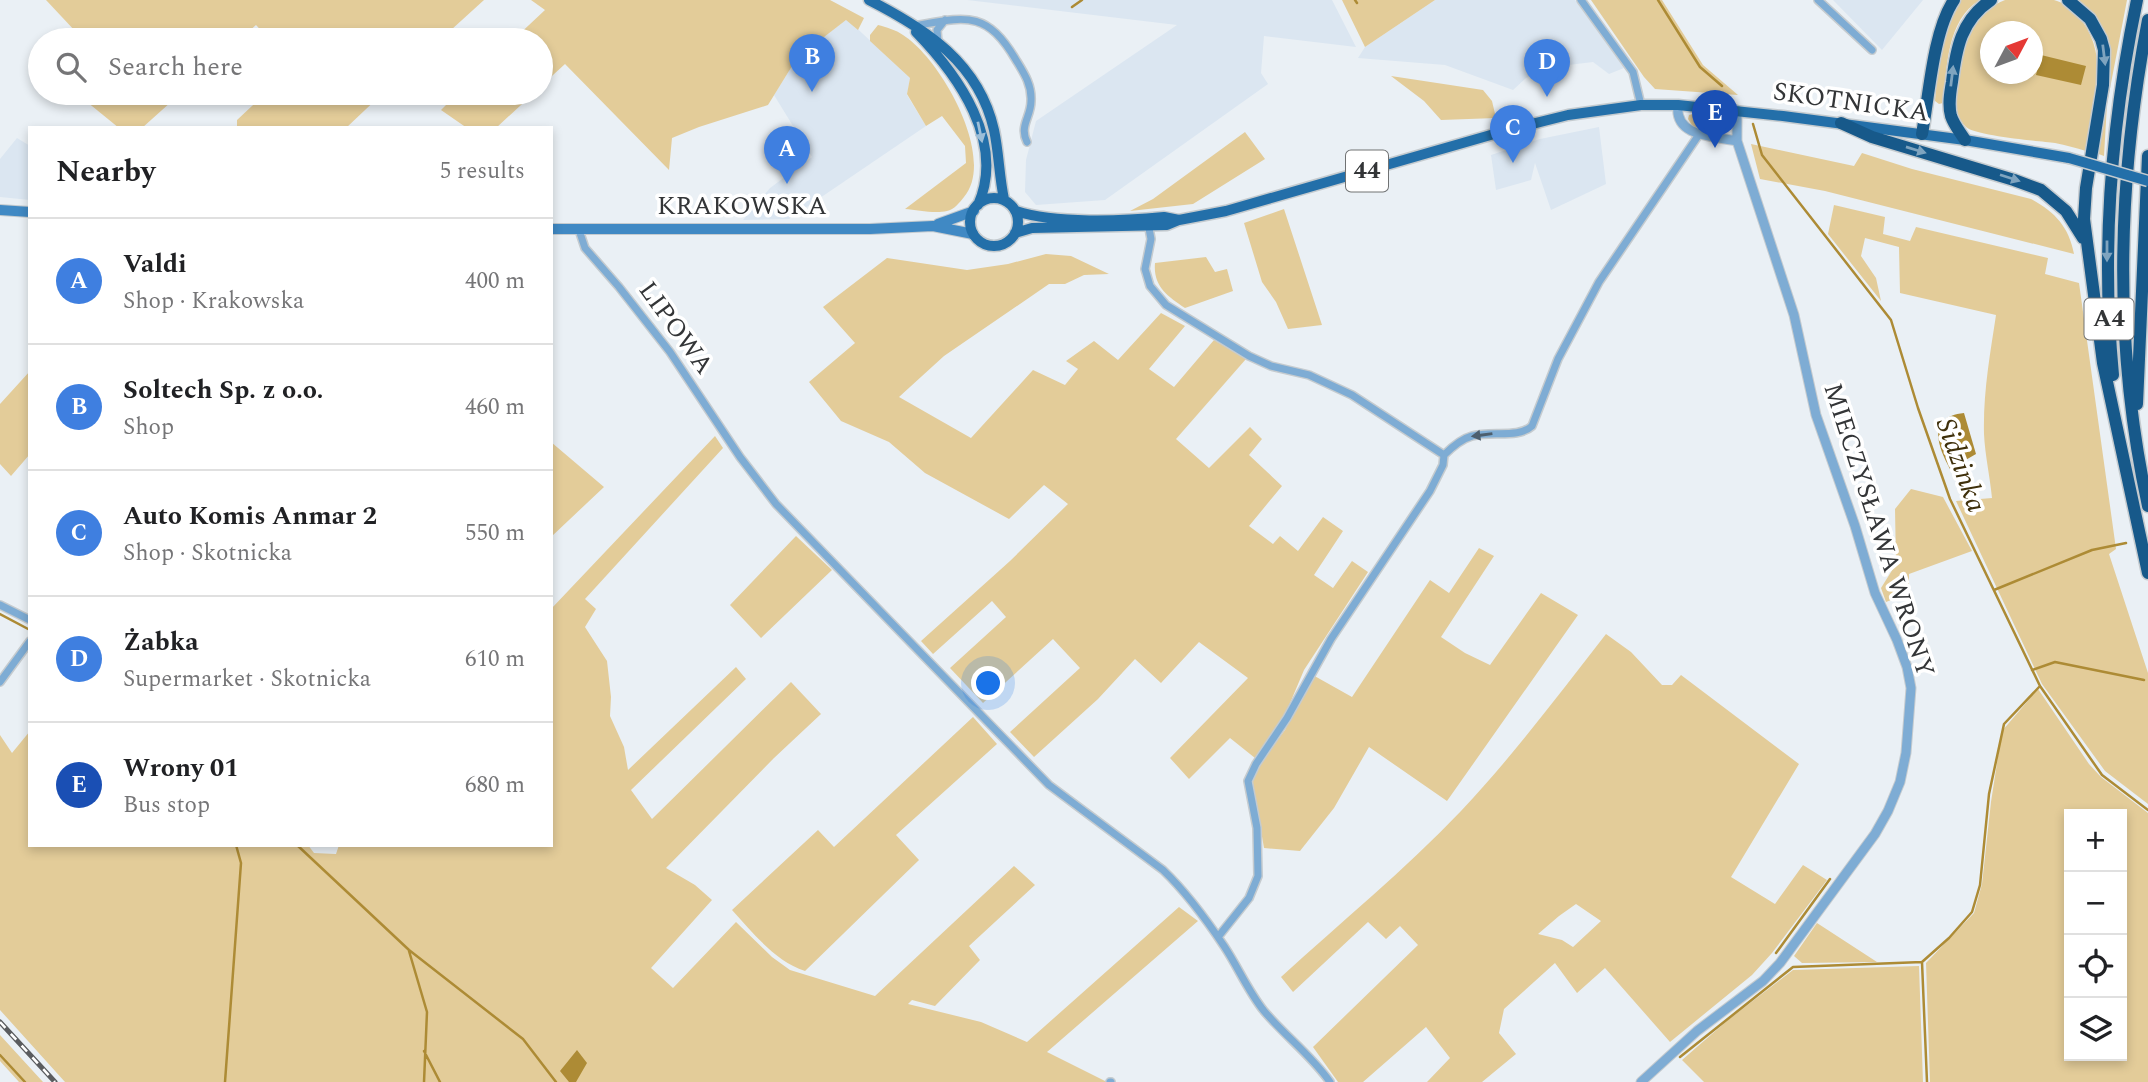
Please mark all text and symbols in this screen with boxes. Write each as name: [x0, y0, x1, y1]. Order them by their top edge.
north arrow: [1980, 21, 2043, 84]
search box: [28, 28, 553, 105]
pin: B: [789, 34, 835, 92]
pin: D: [1524, 39, 1570, 97]
one-way arrow: [2098, 44, 2109, 66]
text: Search here: [108, 47, 243, 87]
icon: search: [52, 48, 90, 86]
one-way arrow: [1947, 65, 1958, 87]
street label: SKOTNICKA: [1771, 71, 1931, 133]
pin: E: [1692, 90, 1738, 148]
pin: C: [1490, 105, 1536, 163]
one-way arrow: [974, 121, 985, 143]
pin: A: [764, 126, 810, 184]
one-way arrow: [1905, 146, 1926, 156]
text: Nearby: [56, 149, 155, 195]
road number: 44: [1346, 150, 1388, 191]
text: 5 results: [440, 154, 525, 189]
one-way arrow: [2000, 174, 2021, 184]
street label: KRAKOWSKA: [657, 186, 827, 226]
one-way arrow: [2101, 241, 2113, 263]
text: Valdi: [123, 244, 187, 284]
text: A: [70, 264, 88, 299]
text: 400 m: [465, 264, 525, 299]
street label: LIPOWA: [628, 273, 724, 383]
text: Shop · Krakowska: [123, 284, 304, 319]
road number: A4: [2084, 298, 2134, 340]
text: Soltech Sp. z o.o.: [123, 370, 324, 410]
street label: MIECZYSŁAWA WRONY: [1813, 378, 1945, 682]
text: B: [71, 390, 87, 425]
text: 460 m: [465, 390, 525, 425]
text: Shop: [123, 410, 174, 445]
water label: Sidzinka: [1924, 412, 1998, 518]
one-way arrow: [1471, 429, 1493, 440]
text: Auto Komis Anmar 2: [123, 496, 377, 536]
text: C: [71, 516, 87, 551]
text: 550 m: [465, 516, 525, 551]
text: Shop · Skotnicka: [123, 536, 292, 571]
text: Żabka: [123, 622, 199, 662]
text: D: [70, 642, 88, 677]
text: 610 m: [465, 642, 525, 677]
text: Supermarket · Skotnicka: [123, 662, 371, 697]
your location: [971, 666, 1005, 700]
text: Wrony 01: [123, 748, 239, 788]
text: E: [71, 768, 87, 803]
text: 680 m: [465, 768, 525, 803]
text: Bus stop: [123, 788, 210, 823]
map controls: [2064, 809, 2127, 1061]
button: +: [2064, 809, 2127, 872]
button: −: [2064, 872, 2127, 935]
button: locate: [2064, 935, 2127, 998]
button: layers: [2064, 998, 2127, 1061]

